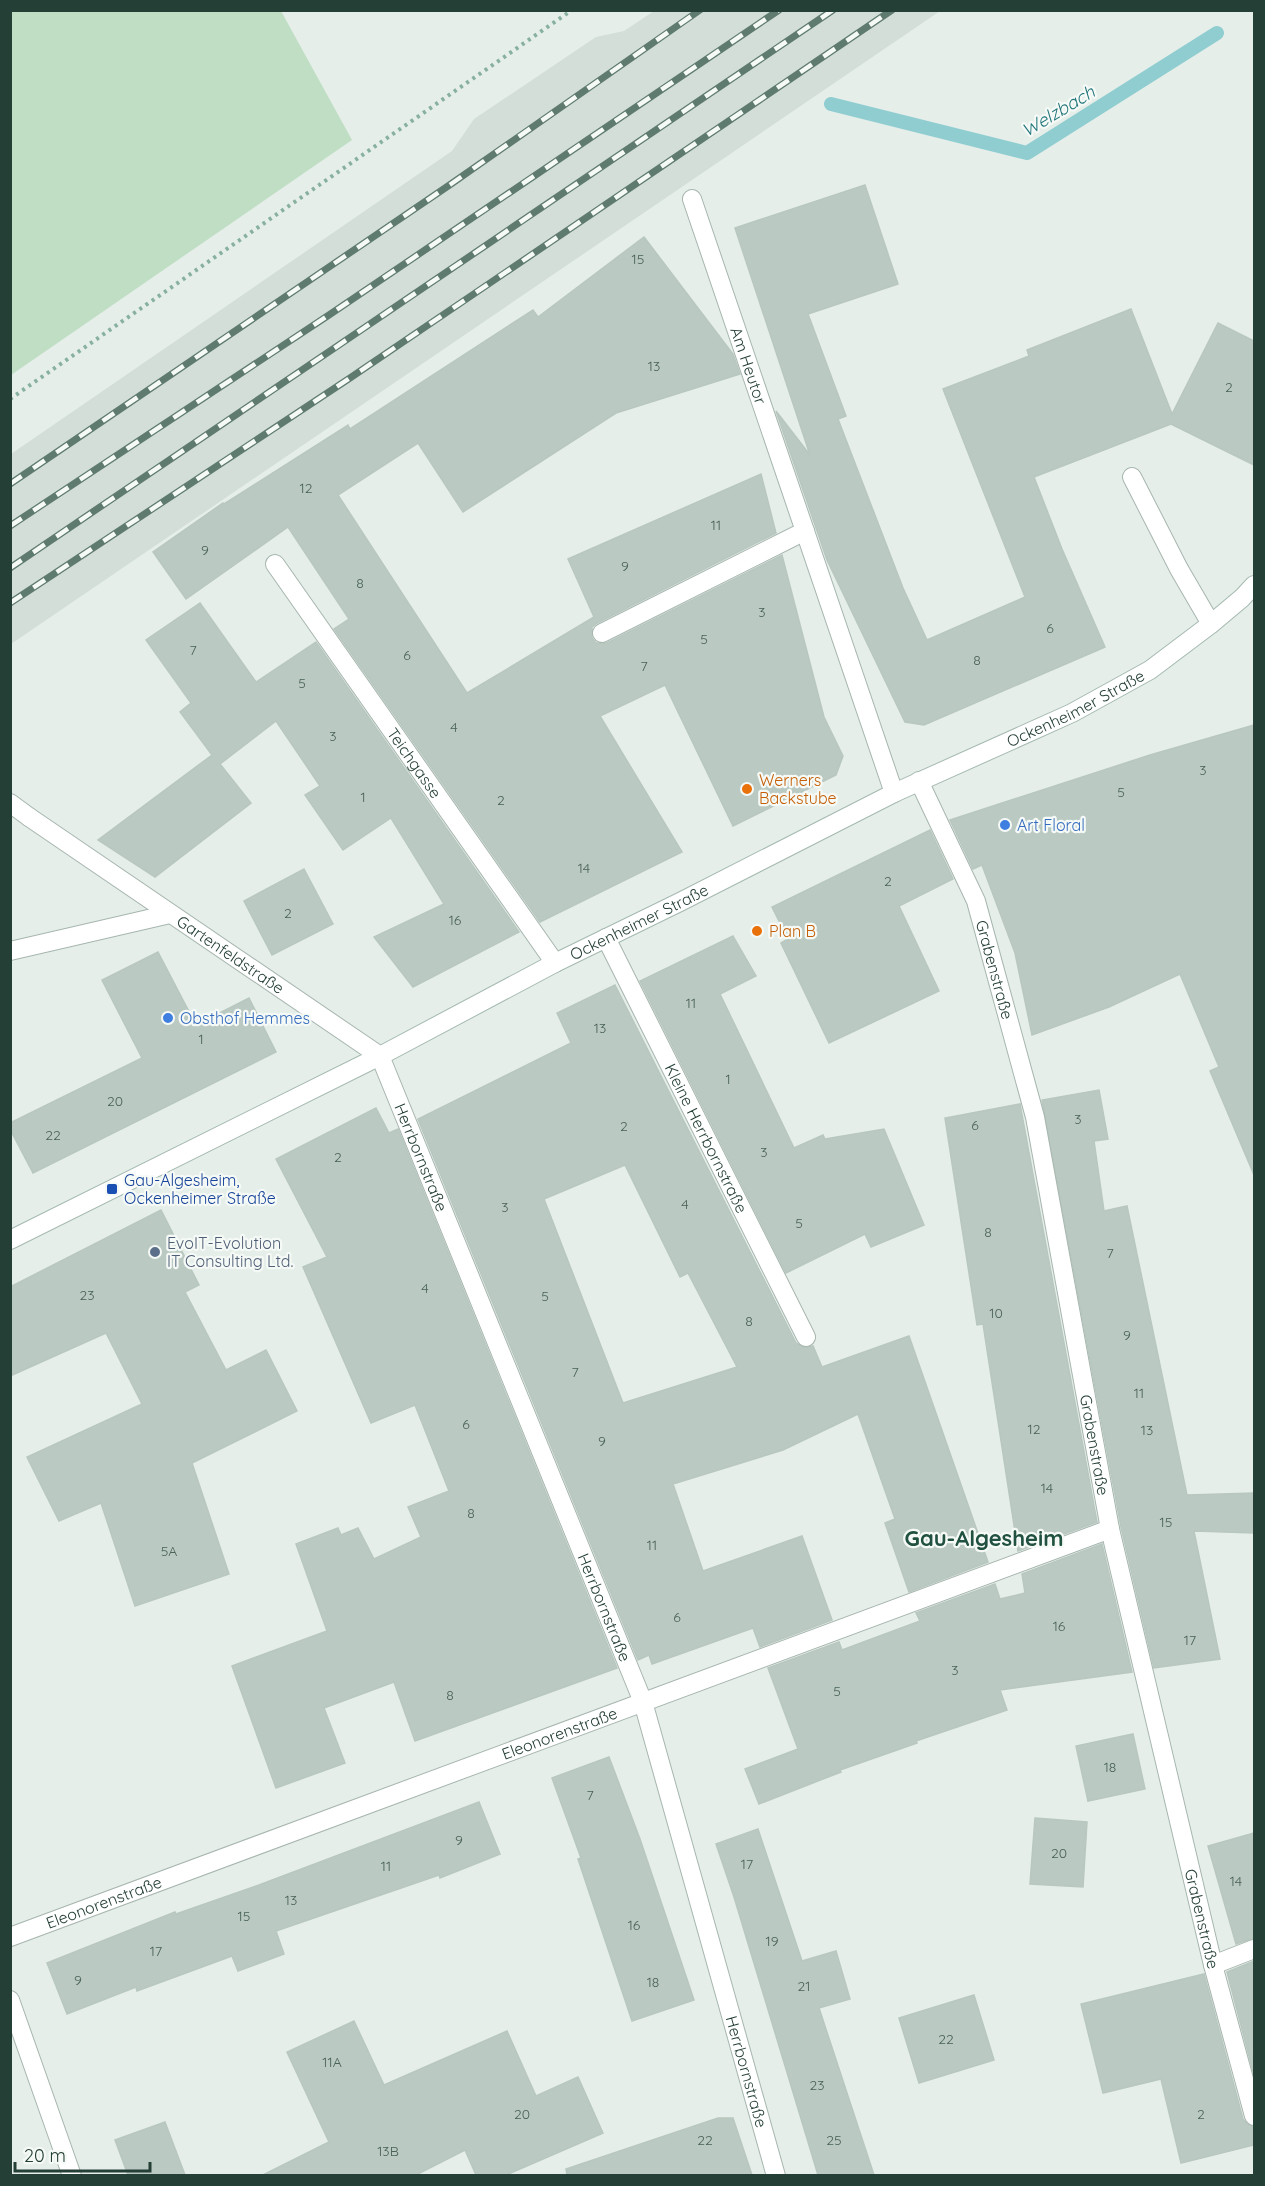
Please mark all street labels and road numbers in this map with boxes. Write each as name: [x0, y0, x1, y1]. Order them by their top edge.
street label: Am Heutor: [726, 324, 771, 407]
street label: Ockenheimer Straße: [1003, 665, 1148, 751]
street label: Teichgasse: [383, 724, 446, 802]
street label: Ockenheimer Straße: [567, 879, 712, 964]
street label: Gartenfeldstraße: [173, 911, 288, 998]
street label: Grabenstraße: [972, 918, 1018, 1022]
street label: Kleine Herrbornstraße: [661, 1060, 752, 1216]
street label: Herrbornstraße: [390, 1100, 452, 1214]
street label: Grabenstraße: [1076, 1393, 1114, 1497]
street label: Herrbornstraße: [574, 1550, 635, 1664]
street label: Eleonorenstraße: [499, 1703, 620, 1764]
street label: Grabenstraße: [1181, 1867, 1224, 1971]
street label: Eleonorenstraße: [43, 1872, 164, 1933]
street label: Herrbornstraße: [722, 2013, 772, 2130]

